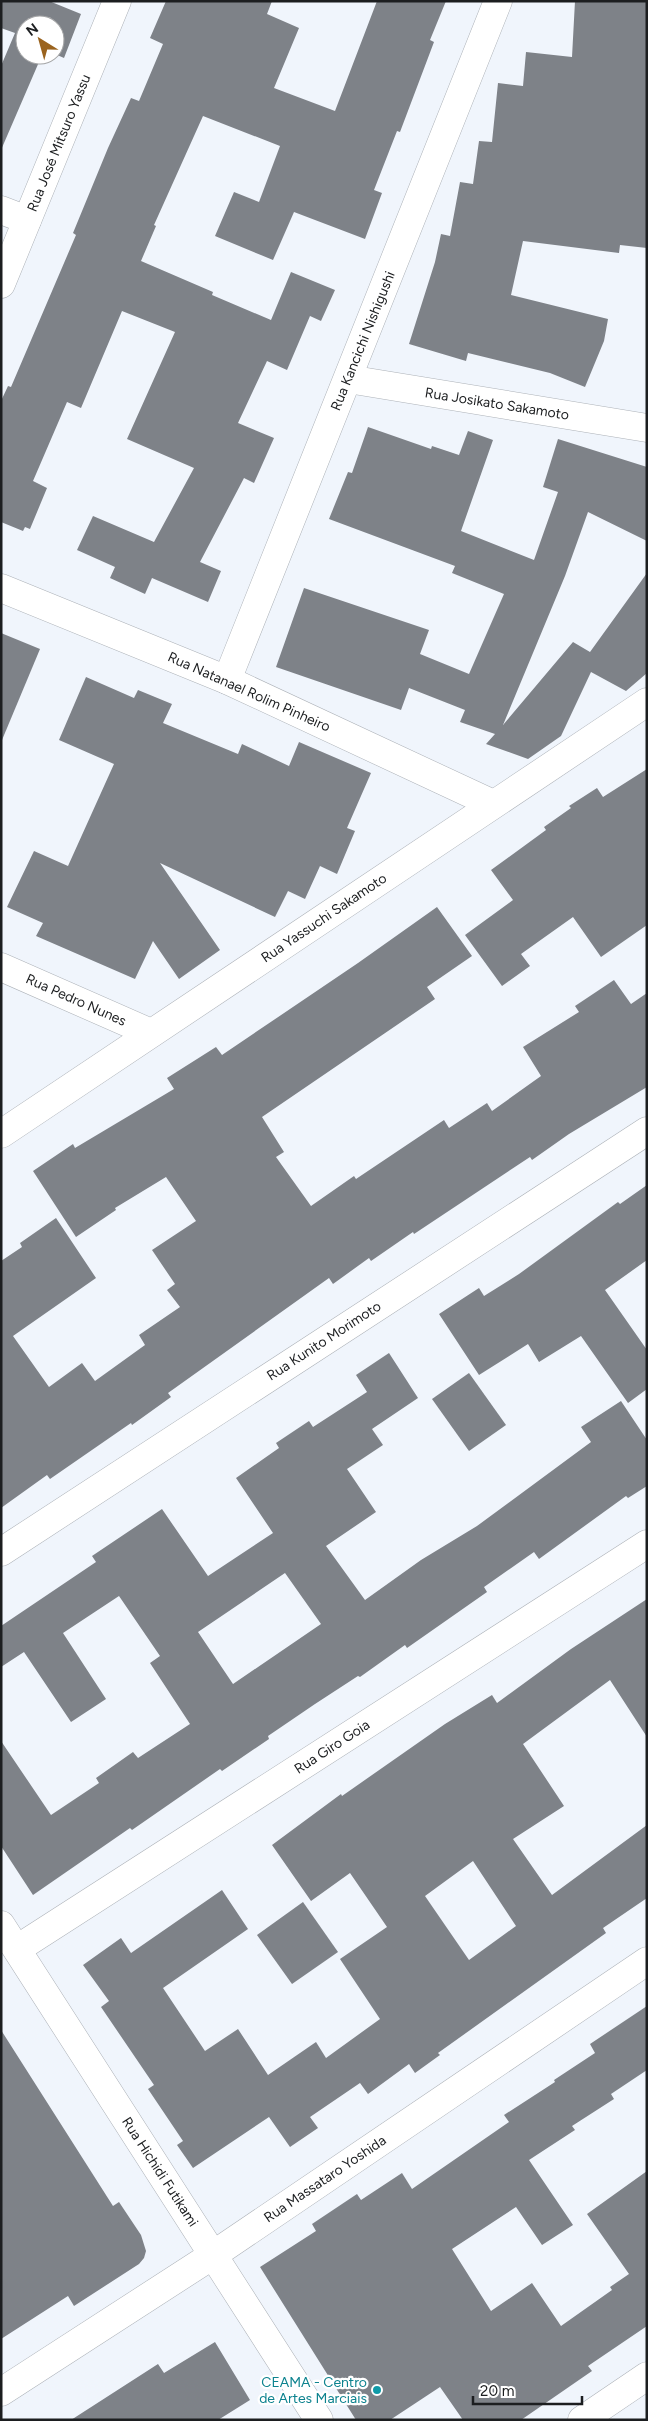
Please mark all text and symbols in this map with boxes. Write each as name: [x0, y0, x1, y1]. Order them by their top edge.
north arrow: [15, 15, 65, 65]
text: N: [23, 20, 42, 40]
street label: Rua José Mitsuro Yassu: [24, 72, 94, 214]
street label: Rua Kancichi Nishigushi: [327, 269, 399, 413]
street label: Rua Josikato Sakamoto: [424, 384, 570, 424]
street label: Rua Natanael Rolim Pinheiro: [165, 648, 333, 736]
street label: Rua Yassuchi Sakamoto: [258, 870, 390, 966]
street label: Rua Pedro Nunes: [23, 970, 129, 1030]
street label: Rua Kunito Morimoto: [264, 1298, 384, 1384]
street label: Rua Giro Goia: [291, 1716, 373, 1778]
street label: Rua Hichidi Futikami: [118, 2114, 202, 2230]
street label: Rua Massataro Yoshida: [261, 2132, 389, 2226]
place label: CEAMA - Centro de Artes Marciais: [259, 2374, 367, 2407]
scale bar: [473, 2374, 582, 2406]
text: 20 m: [480, 2382, 514, 2400]
marker: CEAMA - Centro de Artes Marciais: [371, 2384, 383, 2396]

